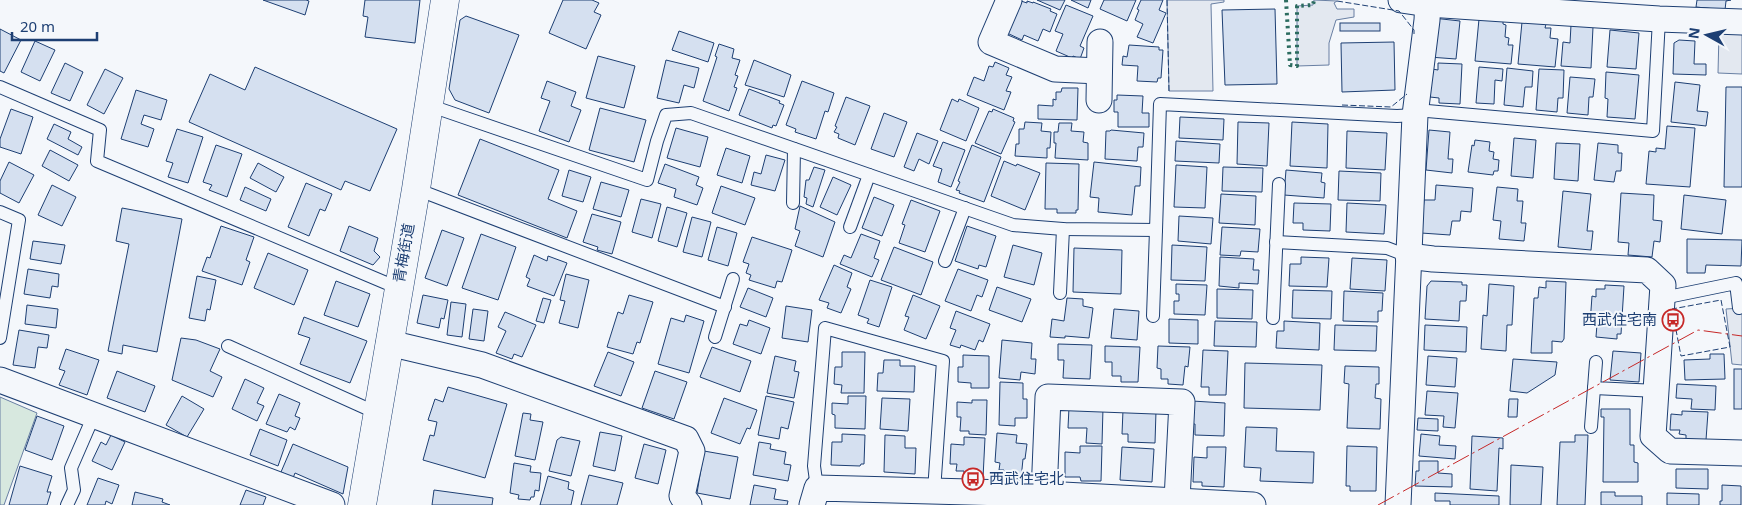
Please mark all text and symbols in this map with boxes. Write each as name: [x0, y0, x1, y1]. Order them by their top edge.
scale bar: [12, 10, 98, 42]
north arrow: [1682, 10, 1732, 60]
text: 20 m: [20, 16, 55, 36]
text: N: [1683, 26, 1704, 40]
street label: 青梅街道: [388, 222, 418, 284]
bus stop icon: 西武住宅南: [1661, 308, 1685, 332]
place label: 西武住宅南: [1582, 309, 1657, 329]
bus stop icon: 西武住宅北: [961, 467, 985, 491]
place label: 西武住宅北: [989, 468, 1064, 488]

